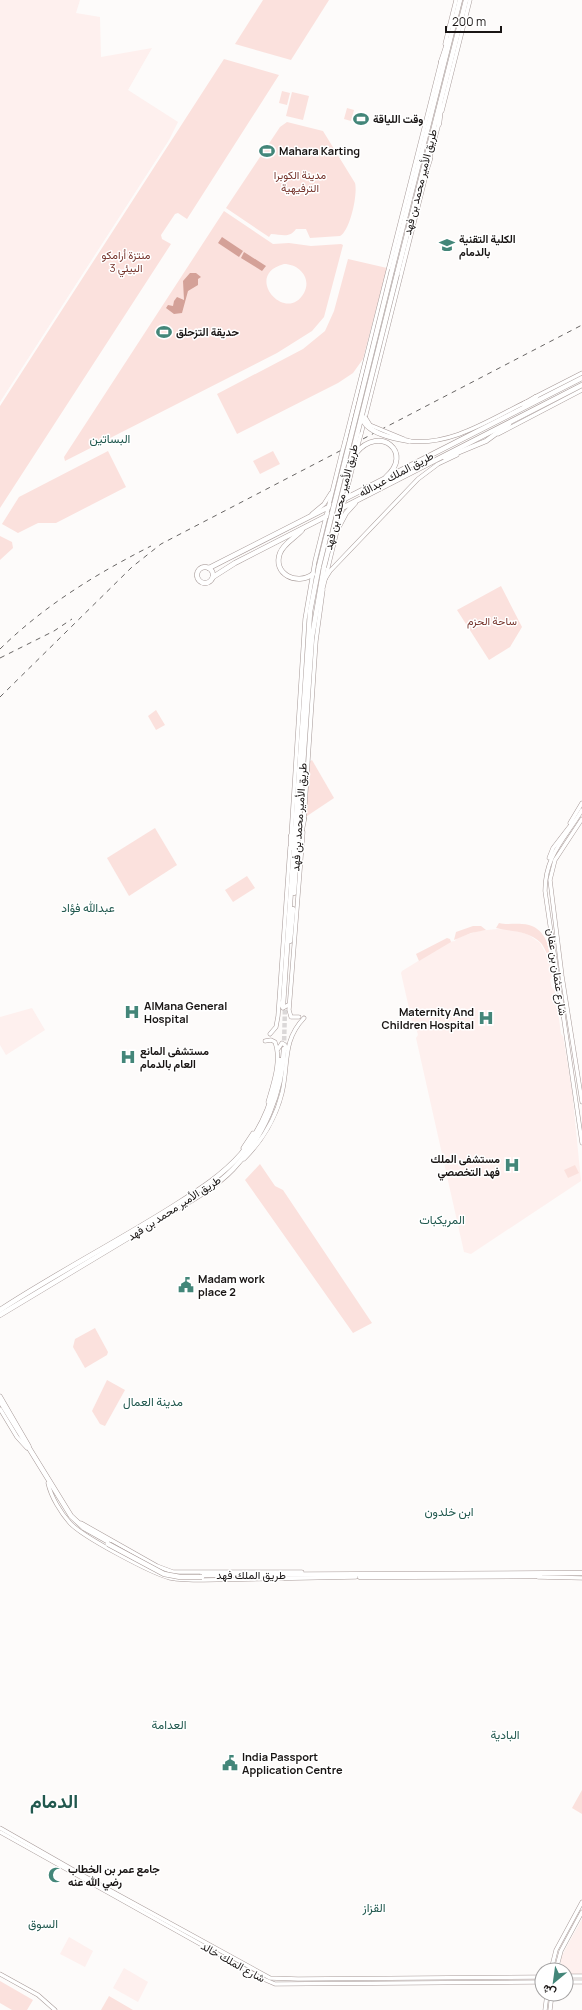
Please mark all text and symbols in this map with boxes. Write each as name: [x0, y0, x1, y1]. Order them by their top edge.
scale bar: [446, 8, 501, 34]
text: 200 m: [452, 13, 486, 30]
sports icon: وقت اللياقة: [352, 110, 370, 128]
place label: وقت اللياقة: [373, 111, 423, 126]
street label: طريق الأمير محمد بن فهد: [399, 127, 440, 236]
sports icon: Mahara Karting: [258, 142, 276, 160]
place label: Mahara Karting: [279, 143, 360, 158]
park label: مدينة الكوبرا الترفيهية: [274, 167, 326, 195]
place label: الكلية التقنية بالدمام: [459, 231, 516, 260]
school or university icon: الكلية التقنية بالدمام: [438, 236, 456, 254]
park label: منتزة أرامكو البيئي 3: [102, 247, 151, 278]
sports icon: حديقة التزحلق: [155, 323, 173, 341]
place label: حديقة التزحلق: [176, 324, 240, 339]
district label: البساتين: [90, 430, 130, 447]
street label: طريق الأمير محمد بن فهد: [320, 442, 361, 551]
street label: طريق الملك عبدالله: [356, 448, 436, 500]
park label: ساحة الحزم: [467, 613, 517, 629]
street label: طريق الأمير محمد بن فهد: [287, 762, 310, 872]
district label: عبدالله فؤاد: [61, 899, 115, 916]
street label: شارع عثمان بن عفان: [543, 927, 571, 1017]
place label: AlMana General Hospital: [144, 998, 227, 1026]
hospital icon: AlMana General Hospital: [123, 1003, 141, 1021]
place label: Maternity And Children Hospital: [382, 1004, 474, 1032]
hospital icon: Maternity And Children Hospital: [477, 1009, 495, 1027]
place label: مستشفى المانع العام بالدمام: [140, 1043, 209, 1072]
hospital icon: مستشفى المانع العام بالدمام: [119, 1048, 137, 1066]
place label: مستشفى الملك فهد التخصصي: [431, 1151, 500, 1181]
hospital icon: مستشفى الملك فهد التخصصي: [503, 1156, 521, 1174]
street label: طريق الأمير محمد بن فهد: [124, 1172, 223, 1243]
district label: المريكبات: [419, 1211, 465, 1228]
place label: Madam work place 2: [198, 1271, 266, 1299]
public building icon: Madam work place 2: [177, 1276, 195, 1294]
district label: مدينة العمال: [123, 1393, 183, 1410]
district label: ابن خلدون: [424, 1503, 474, 1520]
street label: طريق الملك فهد: [216, 1567, 286, 1582]
district label: العدامة: [152, 1716, 186, 1733]
district label: البادية: [490, 1726, 520, 1743]
place label: India Passport Application Centre: [242, 1749, 343, 1777]
public building icon: India Passport Application Centre: [221, 1754, 239, 1772]
district label: الدمام: [30, 1788, 78, 1814]
place label: جامع عمر بن الخطاب رضي الله عنه: [68, 1861, 160, 1891]
mosque icon: جامع عمر بن الخطاب رضي الله عنه: [47, 1866, 65, 1884]
district label: القزاز: [362, 1899, 385, 1916]
district label: السوق: [28, 1915, 58, 1932]
street label: شارع الملك خالد: [198, 1938, 268, 1986]
north arrow: [534, 1962, 574, 2002]
text: ش: [539, 1981, 558, 2001]

